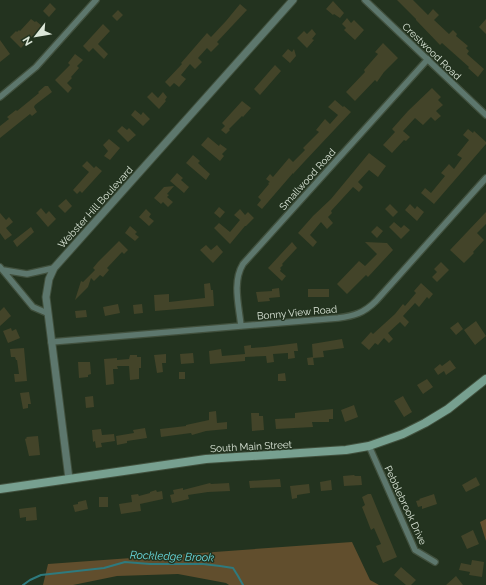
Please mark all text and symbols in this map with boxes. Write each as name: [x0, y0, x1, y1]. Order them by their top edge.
north arrow: [16, 16, 56, 56]
street label: Crestwood Road: [400, 21, 463, 82]
text: N: [20, 34, 36, 48]
street label: Smallwood Road: [277, 146, 338, 212]
street label: Webster Hill Boulevard: [56, 164, 135, 250]
street label: Bonny View Road: [256, 304, 338, 321]
street label: South Main Street: [210, 439, 293, 454]
street label: Pebblebrook Drive: [382, 464, 429, 547]
water label: Rockledge Brook: [130, 549, 214, 564]

